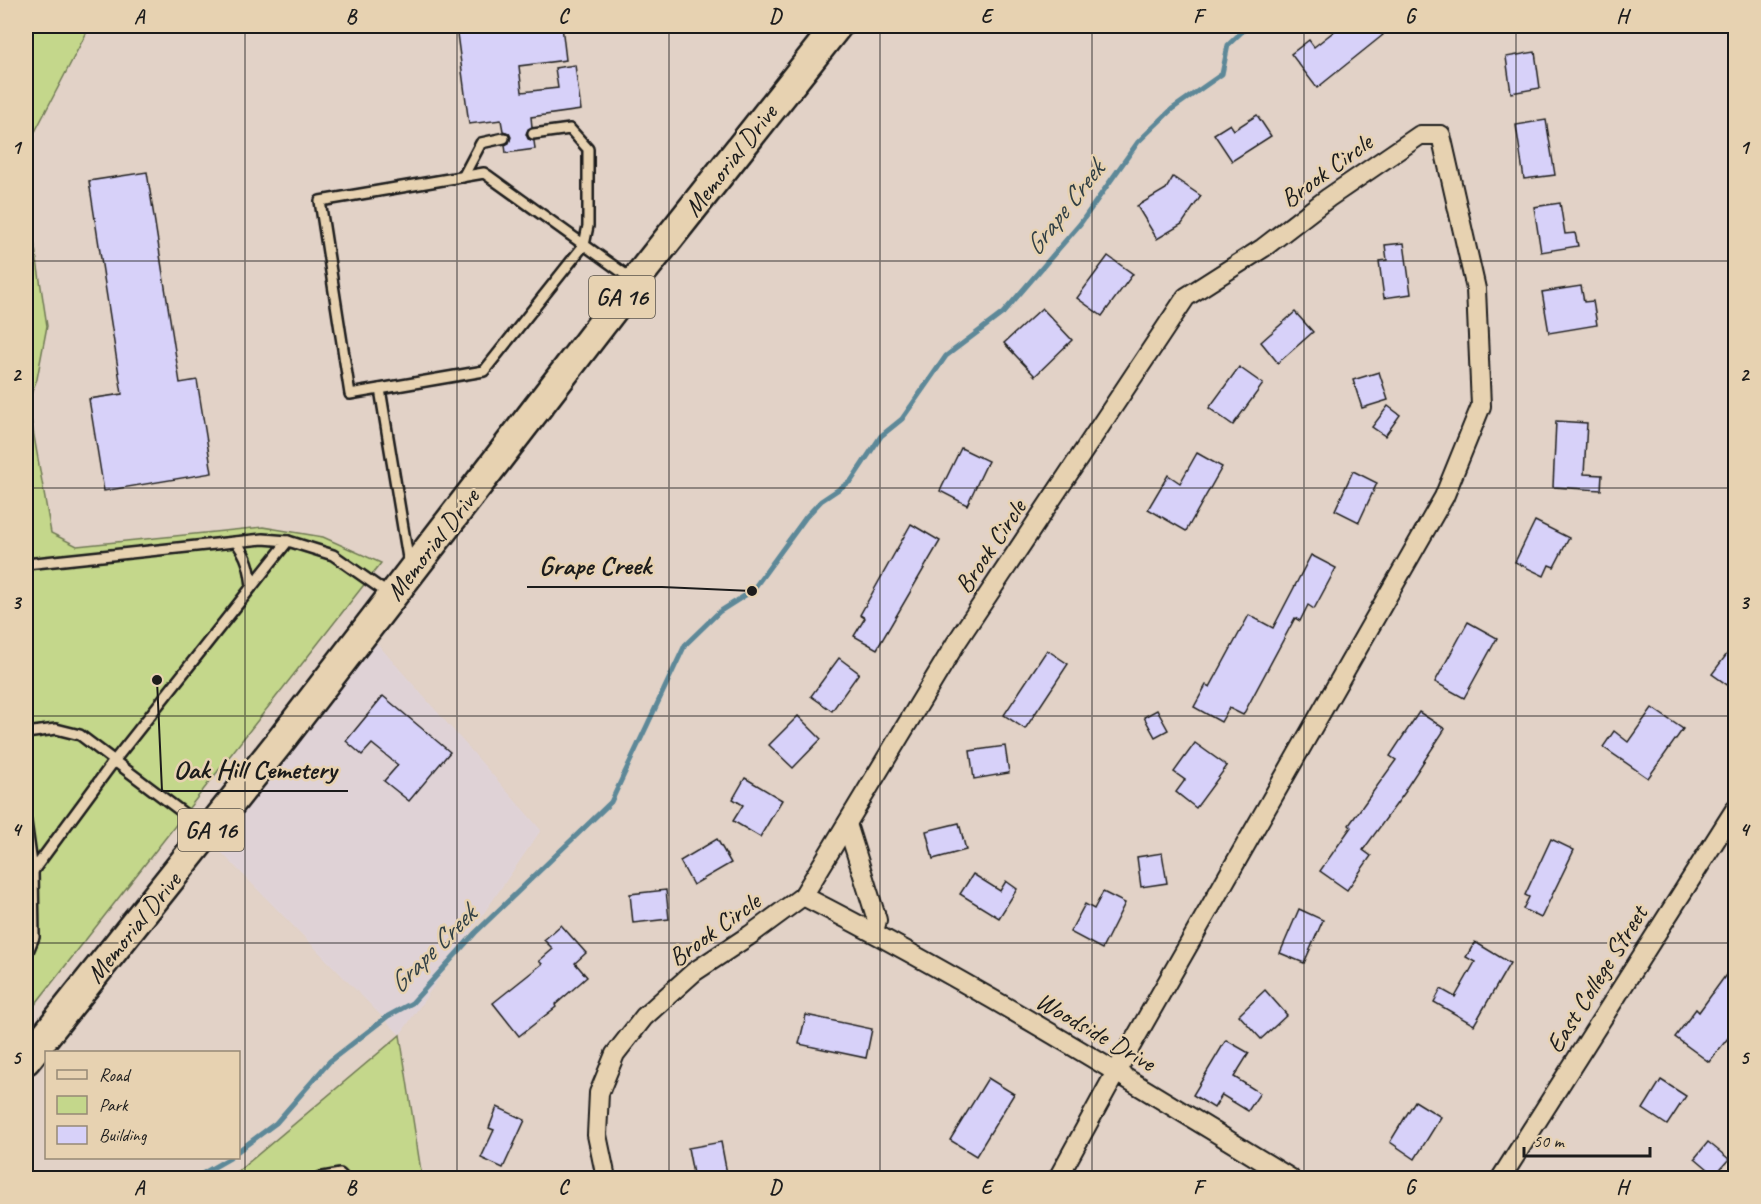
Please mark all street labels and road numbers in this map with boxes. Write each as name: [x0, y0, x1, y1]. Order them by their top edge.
street label: Memorial Drive: [676, 96, 786, 223]
street label: Brook Circle: [1274, 124, 1381, 215]
road number: GA 16: [589, 276, 655, 318]
street label: Memorial Drive: [378, 480, 488, 607]
street label: Brook Circle: [947, 491, 1035, 599]
road number: GA 16: [178, 809, 244, 851]
street label: Memorial Drive: [78, 864, 189, 990]
street label: Brook Circle: [662, 883, 769, 974]
street label: East College Street: [1538, 897, 1656, 1059]
street label: Woodside Drive: [1030, 984, 1163, 1080]

